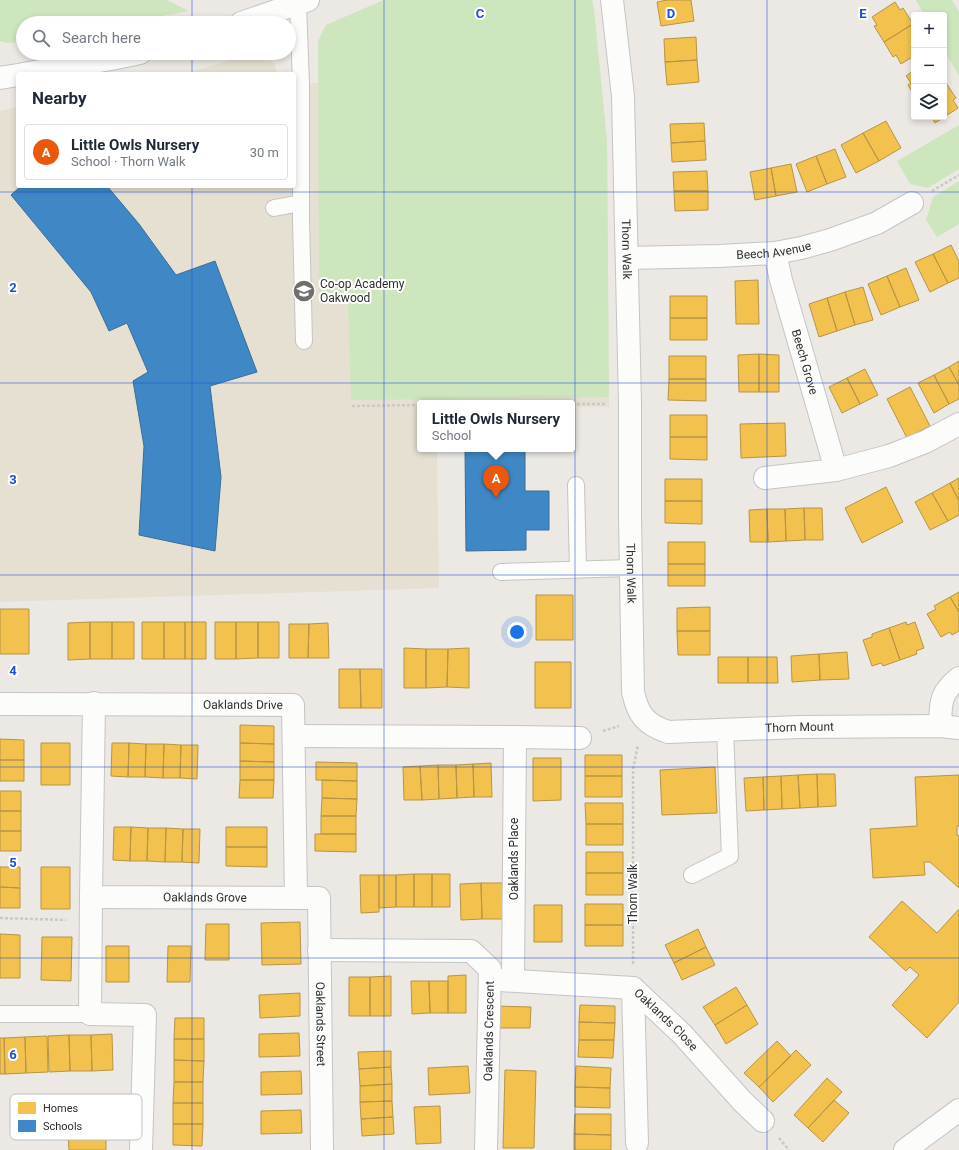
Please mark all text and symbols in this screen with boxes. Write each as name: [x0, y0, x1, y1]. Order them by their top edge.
text: C: [476, 6, 485, 21]
text: D: [667, 6, 675, 21]
text: E: [859, 6, 867, 21]
map controls: [911, 12, 947, 120]
button: +: [911, 12, 947, 48]
search box: [16, 16, 296, 60]
icon: search: [30, 27, 52, 49]
text: Search here: [62, 29, 141, 47]
button: −: [911, 48, 947, 84]
button: layers: [911, 84, 947, 120]
text: Nearby: [32, 88, 87, 108]
text: Little Owls Nursery: [71, 136, 199, 154]
text: A: [42, 145, 50, 160]
text: 30 m: [250, 145, 279, 160]
text: School · Thorn Walk: [71, 154, 186, 169]
street label: Thorn Walk: [619, 219, 634, 281]
street label: Beech Avenue: [736, 239, 813, 262]
place label: Co-op Academy Oakwood: [320, 277, 405, 305]
school or university icon: Co-op Academy Oakwood: [291, 278, 317, 304]
text: 2: [9, 280, 17, 295]
street label: Beech Grove: [789, 328, 821, 396]
popup: [417, 400, 575, 452]
text: Little Owls Nursery: [432, 410, 560, 428]
text: School: [432, 428, 472, 443]
pin: A: [483, 465, 509, 498]
text: 3: [9, 472, 17, 487]
street label: Thorn Walk: [623, 543, 638, 604]
your location: [507, 622, 527, 642]
text: 4: [9, 663, 17, 678]
street label: Oaklands Drive: [203, 698, 283, 712]
street label: Thorn Mount: [765, 720, 834, 735]
street label: Oaklands Place: [507, 818, 521, 900]
text: 5: [9, 855, 17, 870]
street label: Thorn Walk: [626, 863, 640, 924]
street label: Oaklands Grove: [163, 890, 247, 905]
street label: Oaklands Crescent: [481, 981, 497, 1081]
street label: Oaklands Street: [313, 982, 328, 1066]
street label: Oaklands Close: [631, 986, 701, 1054]
text: 6: [9, 1047, 17, 1062]
legend: [10, 1094, 142, 1140]
text: Homes: [43, 1102, 79, 1115]
text: Schools: [43, 1120, 83, 1133]

